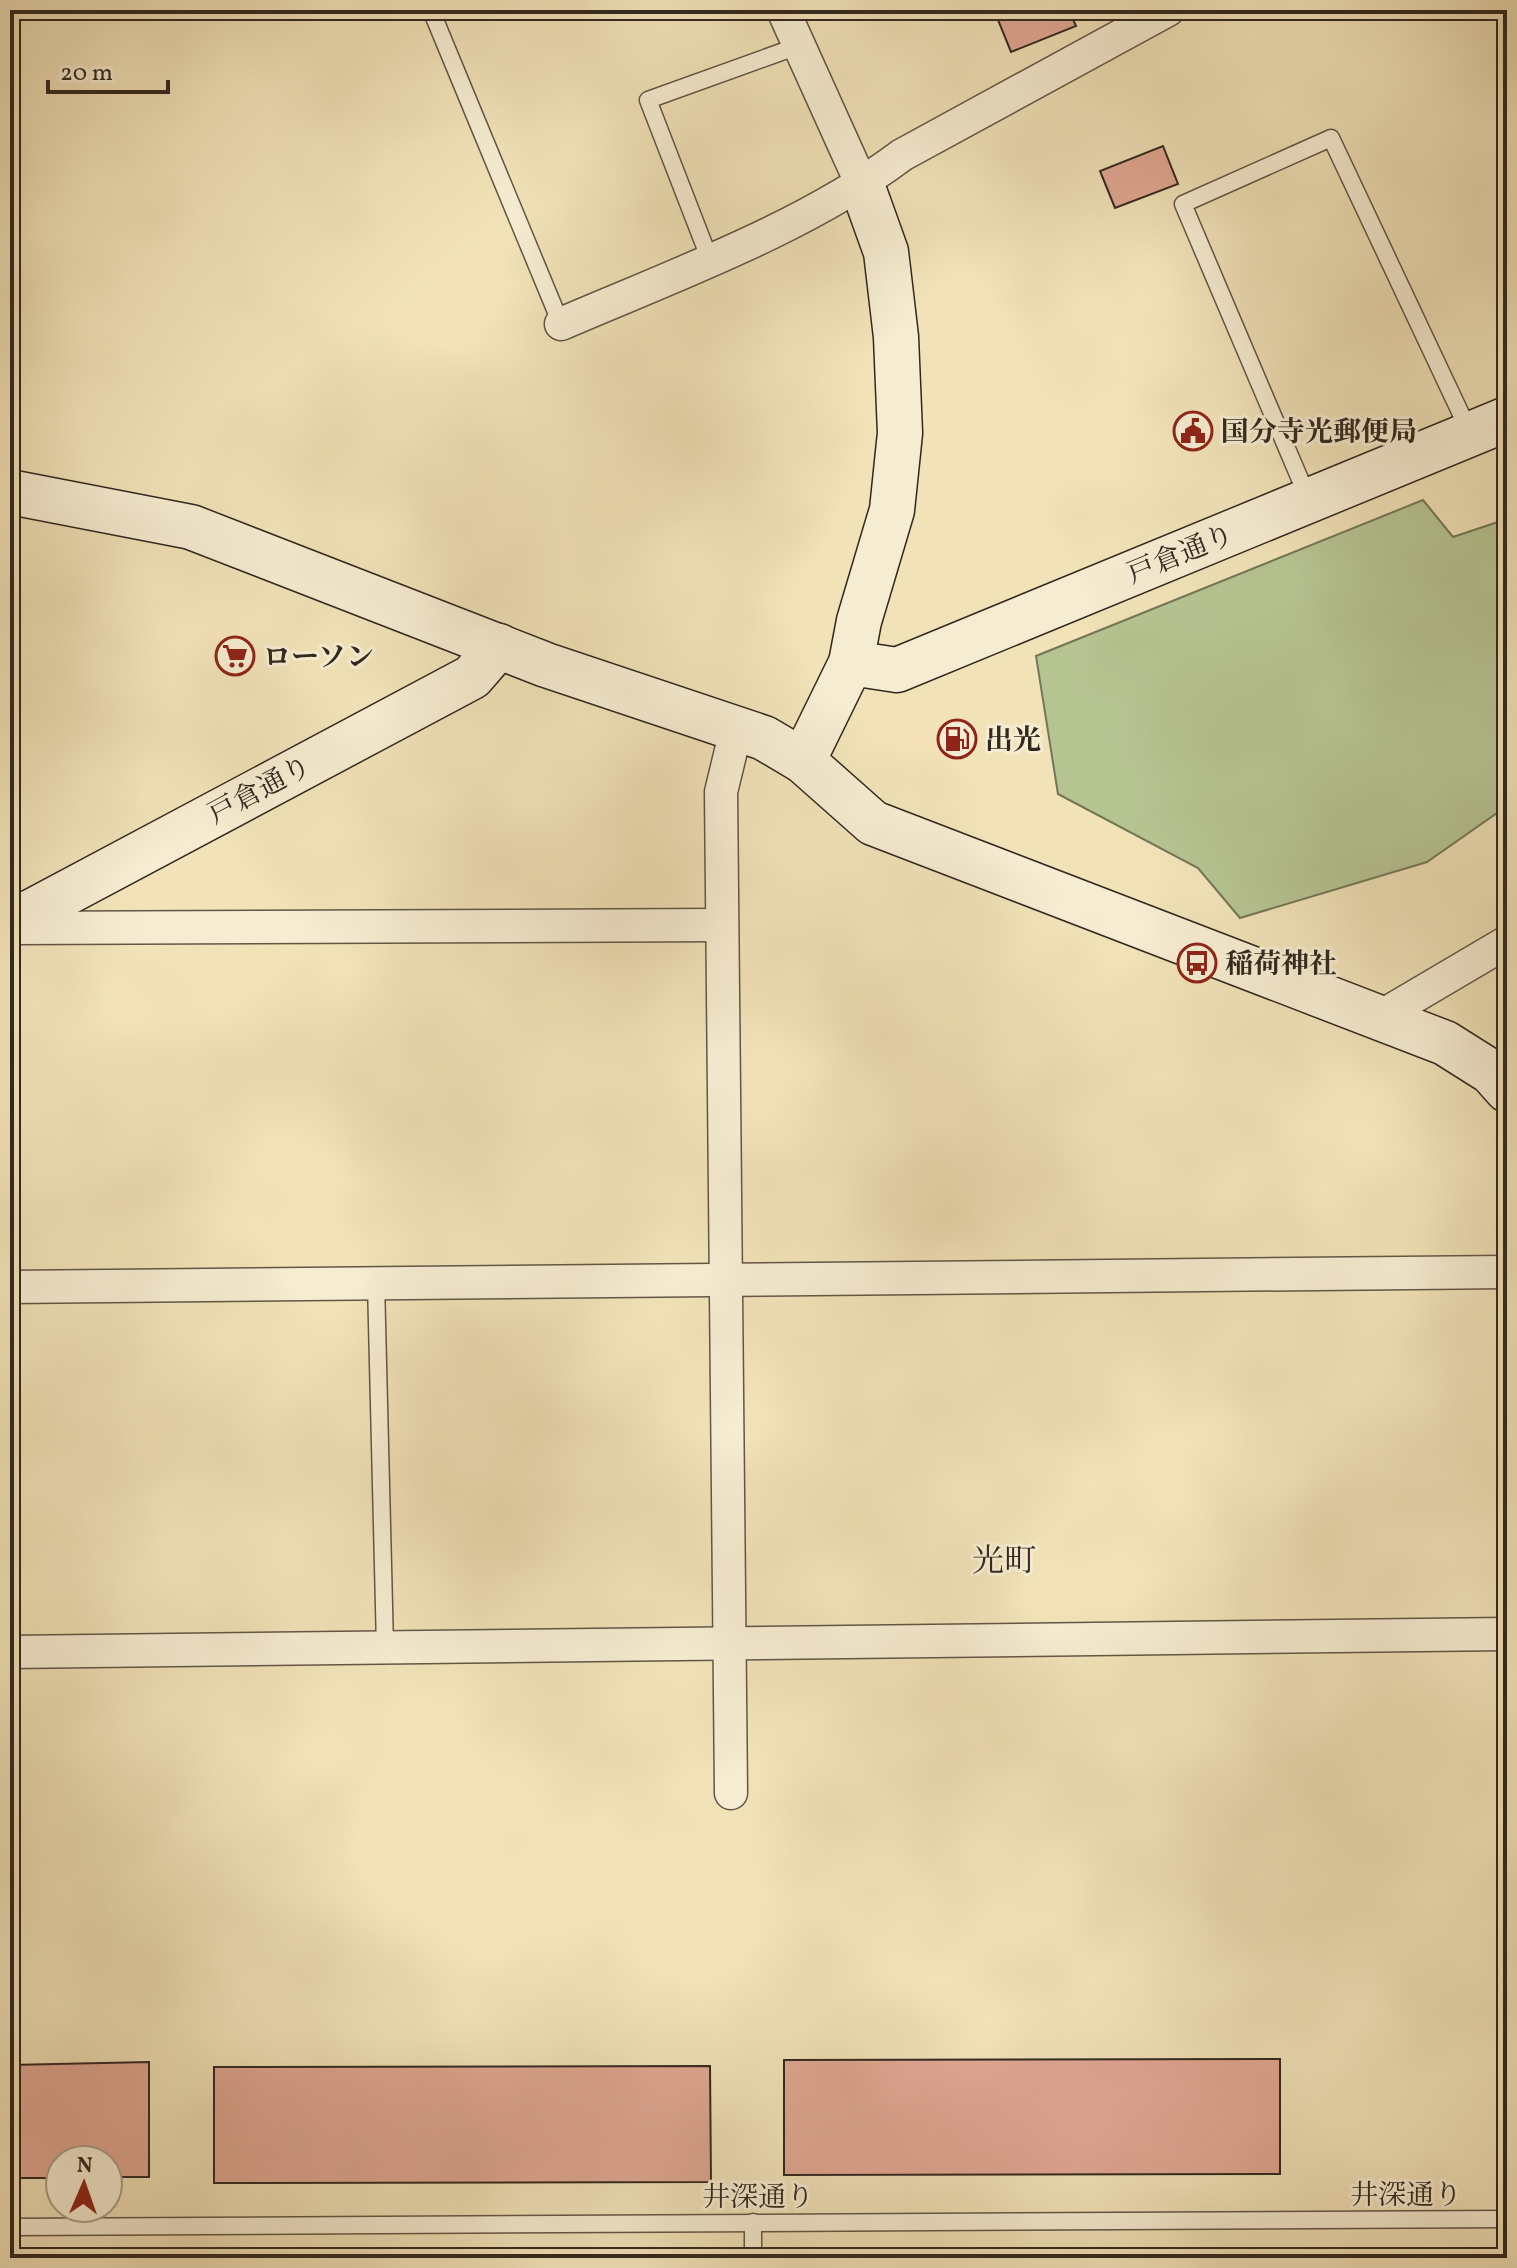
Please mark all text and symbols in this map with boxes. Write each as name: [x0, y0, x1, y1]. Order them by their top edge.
scale bar: [48, 44, 168, 94]
text: 20 m: [60, 57, 113, 91]
public building icon: 国分寺光郵便局: [1172, 410, 1214, 452]
place label: 国分寺光郵便局: [1221, 414, 1417, 453]
street label: 戸倉通り: [1122, 516, 1240, 594]
supermarket icon: ローソン: [214, 635, 256, 677]
place label: ローソン: [263, 639, 374, 678]
fuel station icon: 出光: [936, 718, 978, 760]
place label: 出光: [985, 722, 1041, 761]
street label: 戸倉通り: [202, 748, 319, 835]
bus stop icon: 稲荷神社: [1176, 942, 1218, 984]
place label: 稲荷神社: [1225, 946, 1337, 985]
district label: 光町: [972, 1541, 1036, 1585]
north arrow: [44, 2144, 124, 2224]
text: N: [76, 2151, 93, 2182]
street label: 井深通り: [1350, 2177, 1462, 2216]
street label: 井深通り: [702, 2179, 814, 2218]

